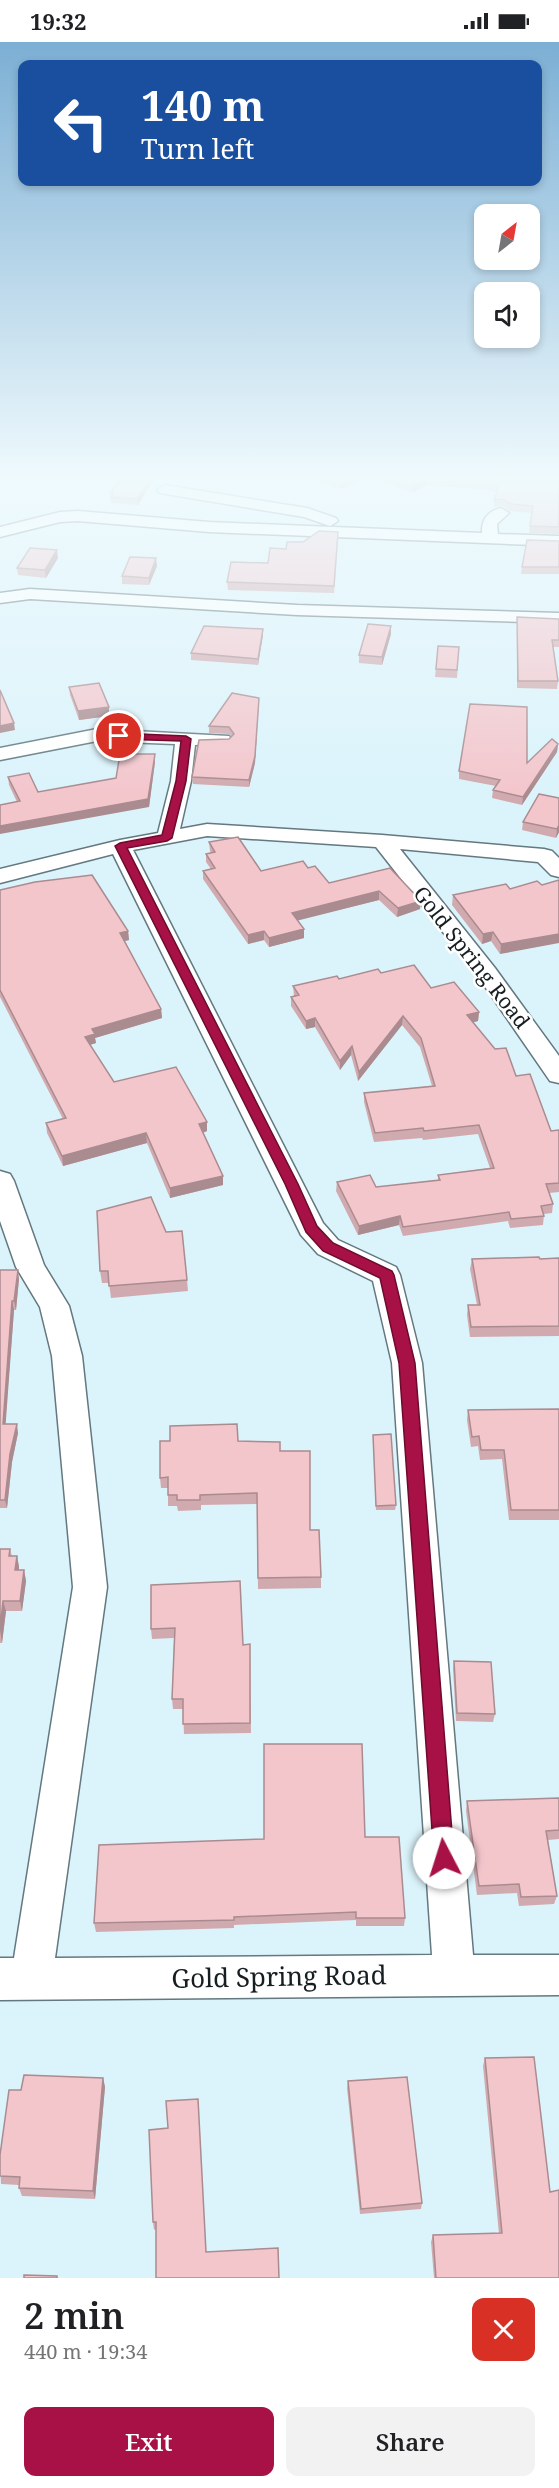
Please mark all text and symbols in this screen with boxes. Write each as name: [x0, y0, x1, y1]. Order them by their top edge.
text: 19:32: [30, 6, 86, 36]
text: 140 m: [141, 76, 265, 133]
icon: left: [42, 84, 120, 162]
text: Turn left: [141, 130, 254, 167]
north arrow: [474, 204, 540, 270]
map controls: [474, 204, 540, 348]
button: sound: [474, 282, 540, 348]
pin: [93, 710, 144, 761]
icon: arrive: [102, 719, 135, 752]
street label: Gold Spring Road: [407, 880, 537, 1034]
position arrow: [412, 1826, 476, 1890]
street label: Gold Spring Road: [171, 1956, 387, 1996]
text: 2 min: [24, 2291, 125, 2340]
button: close: [472, 2298, 535, 2361]
text: 440 m · 19:34: [24, 2338, 147, 2365]
button: Exit: [24, 2407, 274, 2476]
button: Share: [286, 2407, 535, 2476]

